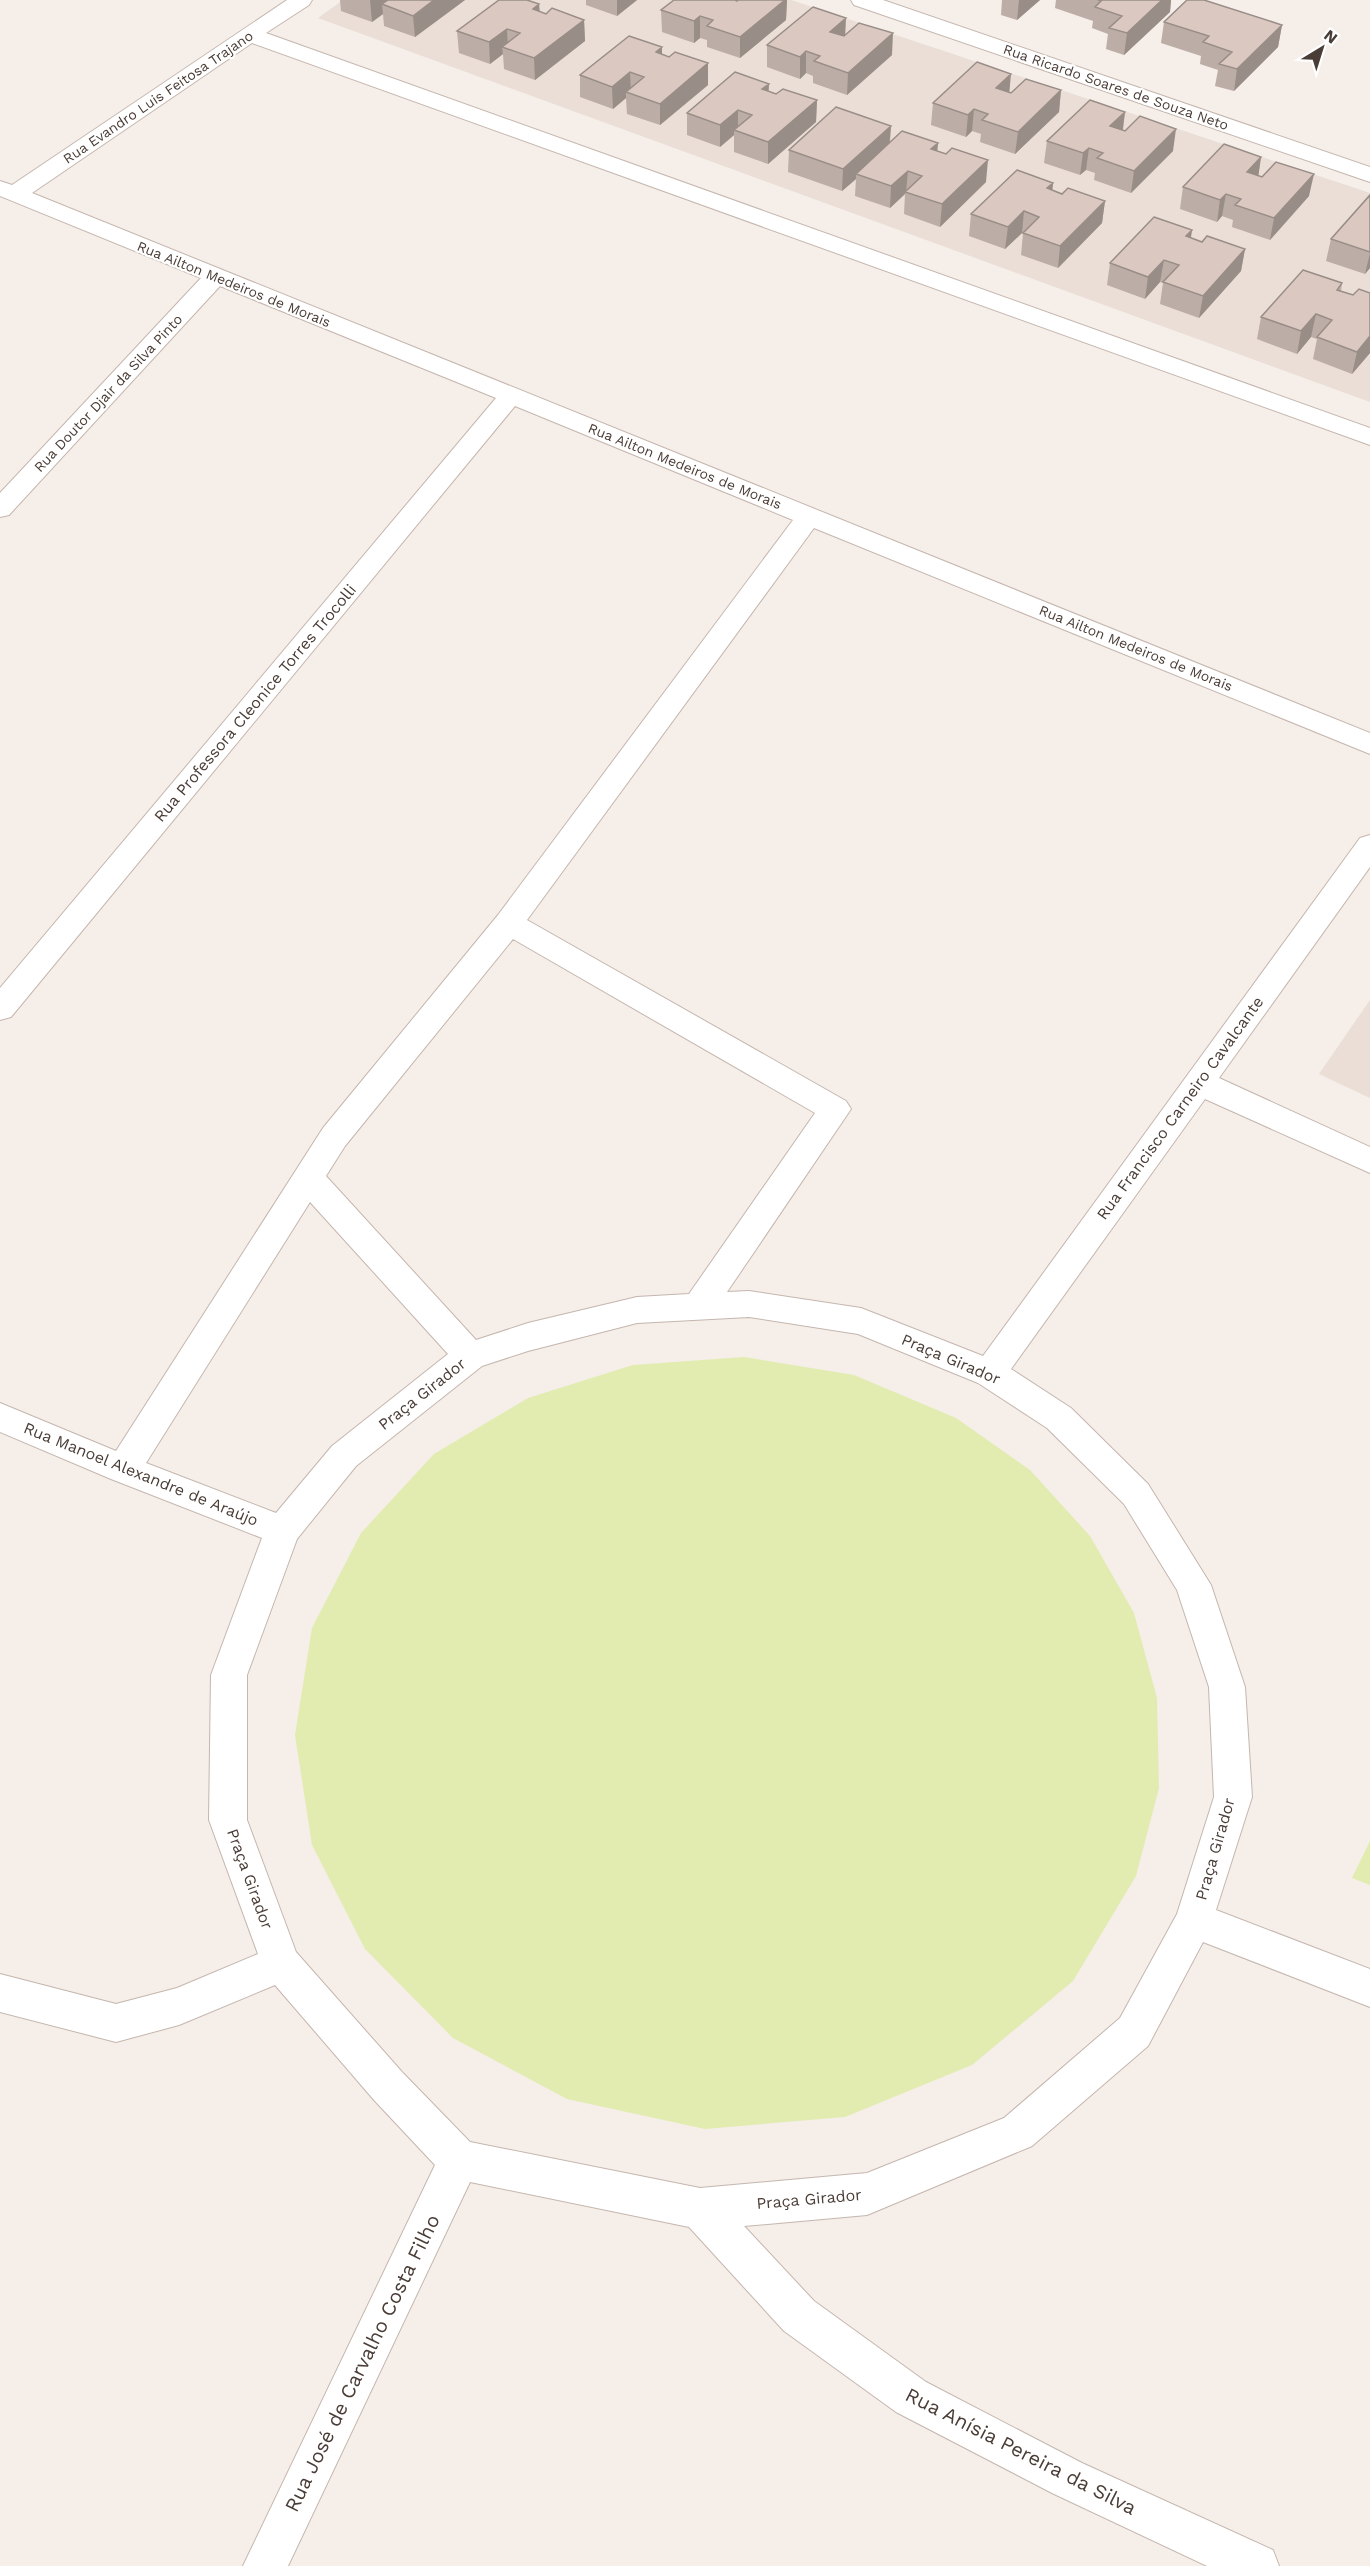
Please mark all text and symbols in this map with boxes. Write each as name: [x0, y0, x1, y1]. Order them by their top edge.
north arrow: [1292, 18, 1352, 78]
text: N: [1320, 25, 1341, 48]
street label: Rua Evandro Luis Feitosa Trajano: [60, 27, 256, 167]
street label: Rua Ricardo Soares de Souza Neto: [1001, 41, 1231, 133]
street label: Rua Ailton Medeiros de Morais: [135, 238, 333, 330]
street label: Rua Doutor Djair da Silva Pinto: [31, 311, 185, 475]
street label: Rua Ailton Medeiros de Morais: [586, 420, 784, 512]
street label: Rua Professora Cleonice Torres Trocolli: [150, 580, 360, 826]
street label: Rua Ailton Medeiros de Morais: [1037, 602, 1235, 694]
street label: Rua Francisco Carneiro Cavalcante: [1093, 993, 1267, 1223]
street label: Praça Girador: [899, 1330, 1004, 1389]
street label: Praça Girador: [375, 1354, 470, 1434]
street label: Rua Manoel Alexandre de Araújo: [21, 1418, 261, 1530]
street label: Praça Girador: [1191, 1795, 1239, 1902]
street label: Praça Girador: [223, 1826, 277, 1932]
street label: Praça Girador: [756, 2185, 863, 2213]
street label: Rua José de Carvalho Costa Filho: [279, 2210, 445, 2516]
street label: Rua Anísia Pereira da Silva: [902, 2382, 1140, 2520]

